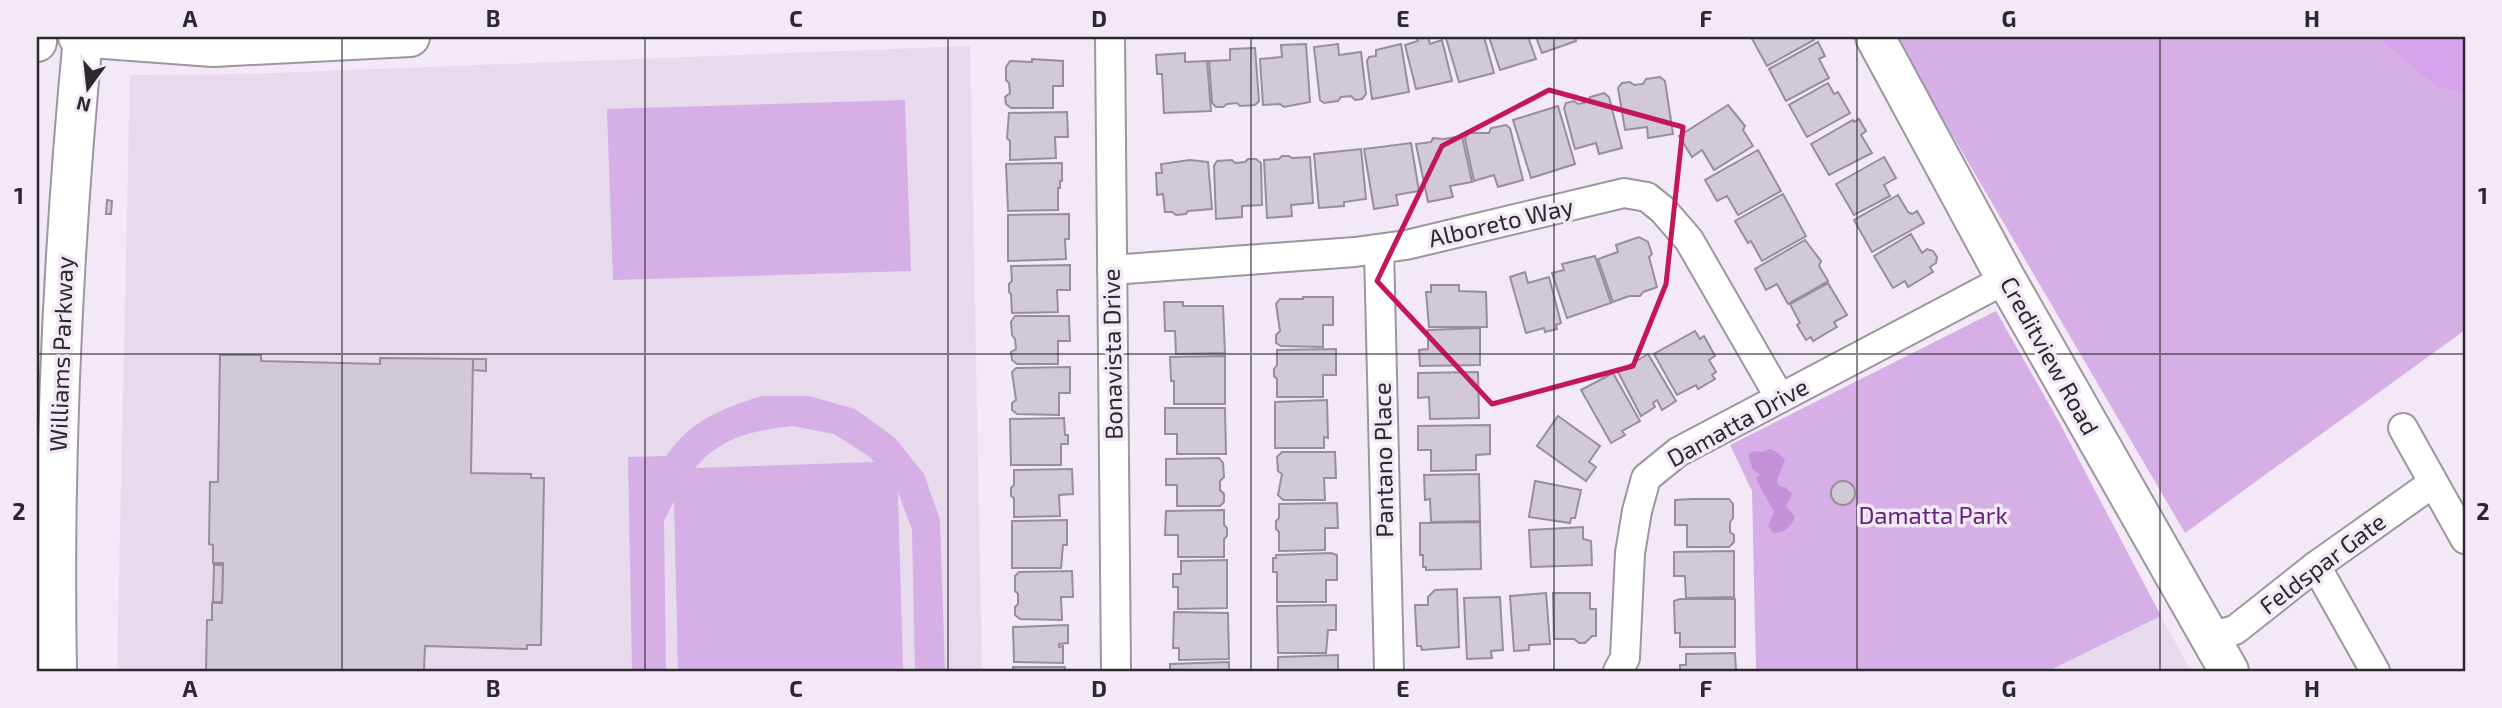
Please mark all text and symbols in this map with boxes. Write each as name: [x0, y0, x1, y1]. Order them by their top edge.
text: A: [182, 4, 198, 32]
text: B: [486, 4, 500, 32]
text: C: [789, 4, 803, 32]
text: D: [1091, 4, 1107, 32]
text: E: [1396, 4, 1410, 32]
text: F: [1700, 4, 1713, 32]
text: G: [2002, 4, 2016, 32]
text: H: [2304, 4, 2320, 32]
north arrow: [52, 52, 122, 122]
text: N: [74, 92, 93, 118]
text: 1: [14, 181, 24, 209]
text: 1: [2478, 181, 2488, 209]
street label: Alboreto Way: [1425, 191, 1576, 252]
street label: Williams Parkway: [43, 256, 78, 452]
street label: Bonavista Drive: [1096, 268, 1127, 440]
street label: Creditview Road: [1995, 271, 2106, 439]
street label: Damatta Drive: [1662, 371, 1813, 472]
street label: Pantano Place: [1367, 382, 1398, 538]
text: 2: [12, 497, 26, 525]
text: 2: [2476, 497, 2490, 525]
park label: Damatta Park: [1858, 500, 2008, 529]
street label: Feldspar Gate: [2253, 506, 2391, 620]
text: A: [182, 674, 198, 702]
text: B: [486, 674, 500, 702]
text: C: [789, 674, 803, 702]
text: D: [1091, 674, 1107, 702]
text: E: [1396, 674, 1410, 702]
text: F: [1700, 674, 1713, 702]
text: G: [2002, 674, 2016, 702]
text: H: [2304, 674, 2320, 702]

